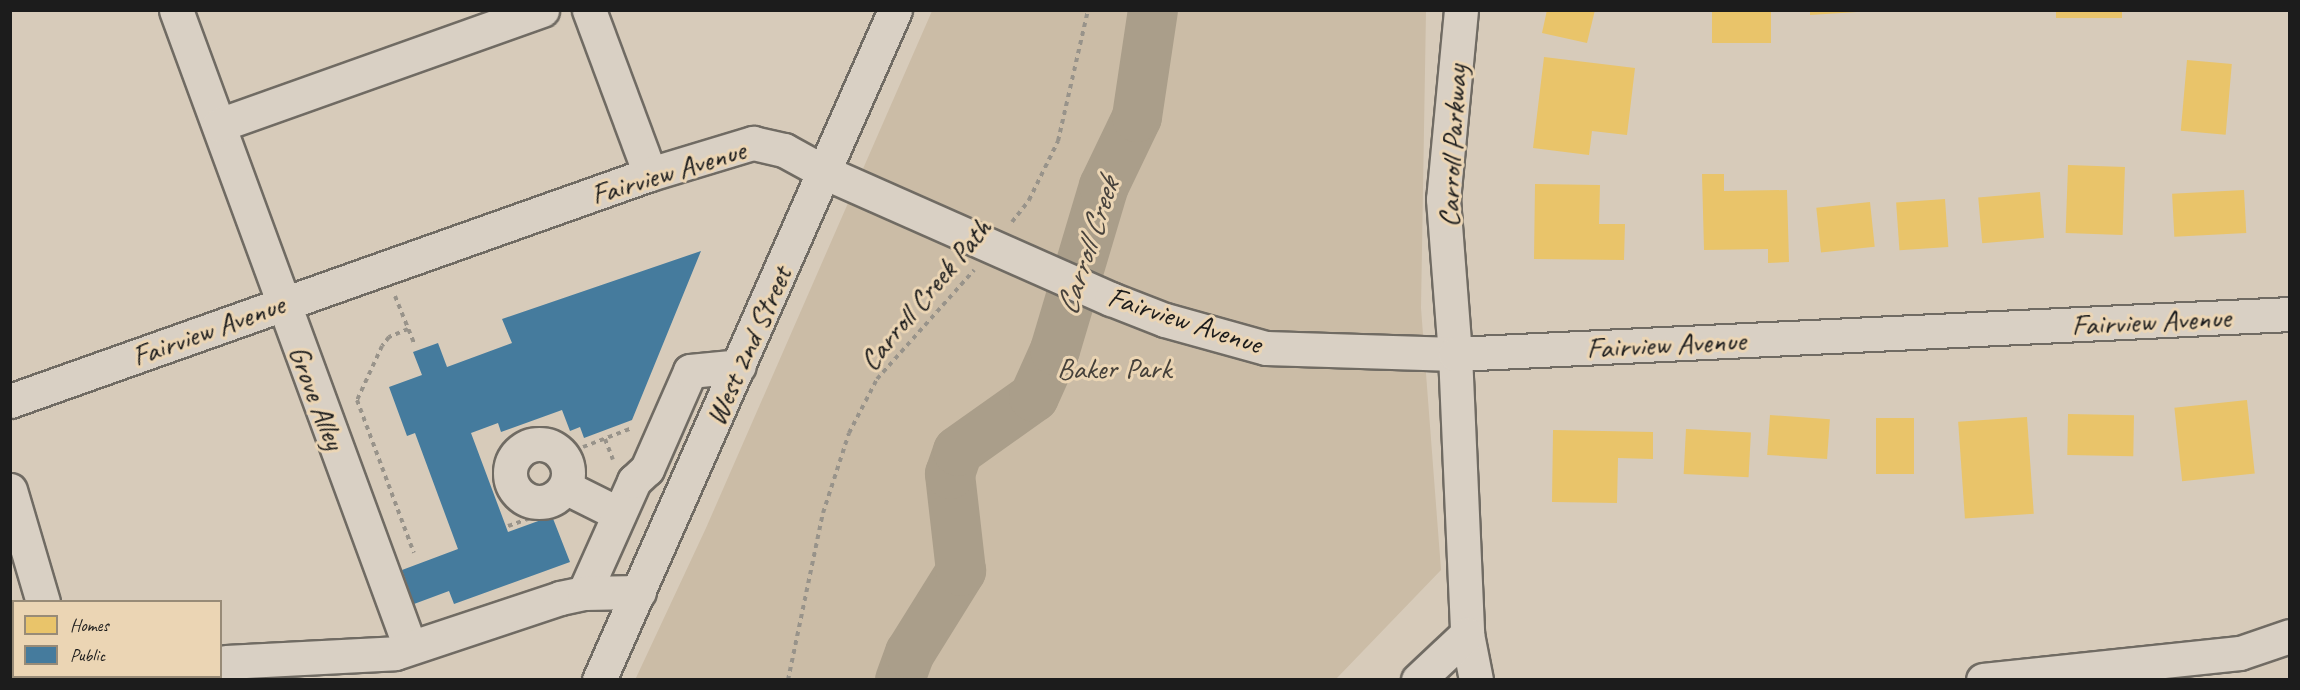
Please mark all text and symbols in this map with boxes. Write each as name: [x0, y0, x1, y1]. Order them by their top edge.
street label: Carroll Parkway: [1430, 64, 1474, 228]
street label: Fairview Avenue: [587, 132, 749, 212]
water label: Carroll Creek: [1048, 174, 1128, 320]
street label: Carroll Creek Path: [850, 210, 1000, 378]
street label: West 2nd Street: [697, 261, 799, 431]
street label: Fairview Avenue: [1104, 278, 1266, 362]
street label: Fairview Avenue: [127, 286, 289, 374]
street label: Fairview Avenue: [2071, 299, 2231, 343]
street label: Fairview Avenue: [1586, 322, 1746, 366]
street label: Grove Alley: [281, 340, 353, 454]
park label: Baker Park: [1056, 350, 1172, 386]
legend: [12, 600, 222, 678]
text: Homes: [70, 614, 109, 636]
text: Public: [70, 644, 105, 666]

